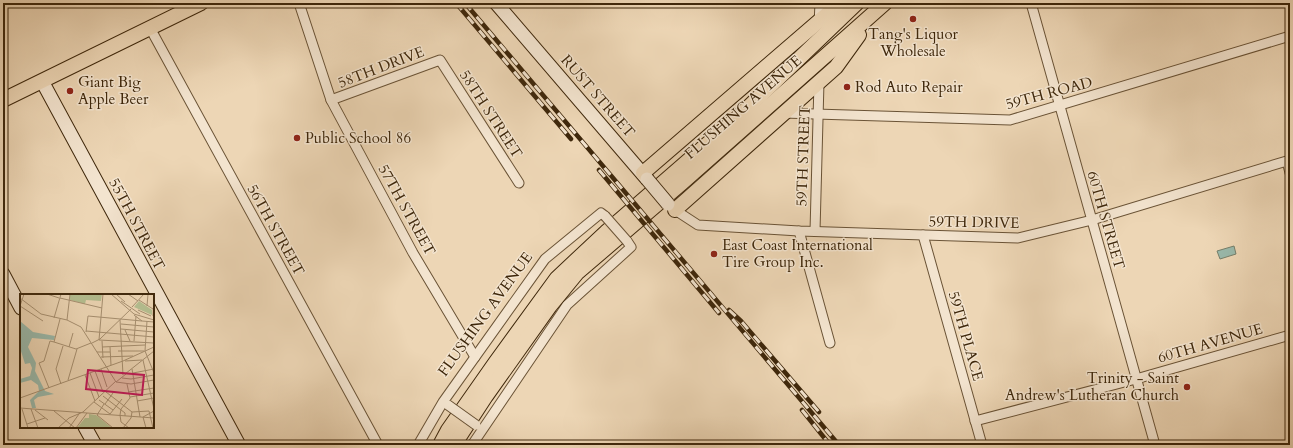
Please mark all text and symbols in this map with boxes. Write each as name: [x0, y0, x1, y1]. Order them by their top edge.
marker: Tang's Liquor Wholesale: [908, 14, 918, 24]
place label: Tang's Liquor Wholesale: [868, 24, 959, 61]
street label: 58TH DRIVE: [335, 41, 427, 93]
street label: RUST STREET: [556, 50, 640, 142]
street label: FLUSHING AVENUE: [680, 51, 806, 163]
street label: 58TH STREET: [455, 66, 527, 162]
place label: Giant Big Apple Beer: [78, 72, 149, 109]
street label: 59TH ROAD: [1003, 72, 1095, 114]
place label: Rod Auto Repair: [855, 77, 963, 97]
marker: Rod Auto Repair: [842, 82, 852, 92]
marker: Giant Big Apple Beer: [65, 86, 75, 96]
street label: 59TH STREET: [791, 105, 815, 207]
place label: Public School 86: [305, 128, 411, 148]
marker: Public School 86: [292, 133, 302, 143]
street label: 57TH STREET: [374, 161, 440, 259]
street label: 60TH STREET: [1082, 169, 1130, 271]
street label: 55TH STREET: [104, 175, 170, 273]
street label: 56TH STREET: [243, 181, 309, 279]
street label: 59TH DRIVE: [928, 211, 1020, 233]
place label: East Coast International Tire Group Inc.: [722, 235, 873, 272]
street label: FLUSHING AVENUE: [433, 248, 537, 380]
marker: East Coast International Tire Group Inc.: [709, 249, 719, 259]
street label: 59TH PLACE: [944, 289, 988, 383]
inset map: [20, 294, 154, 428]
street label: 60TH AVENUE: [1155, 318, 1265, 368]
place label: Trinity - Saint Andrew's Lutheran Church: [1005, 368, 1180, 405]
marker: Trinity - Saint Andrew's Lutheran Church: [1182, 382, 1192, 392]

